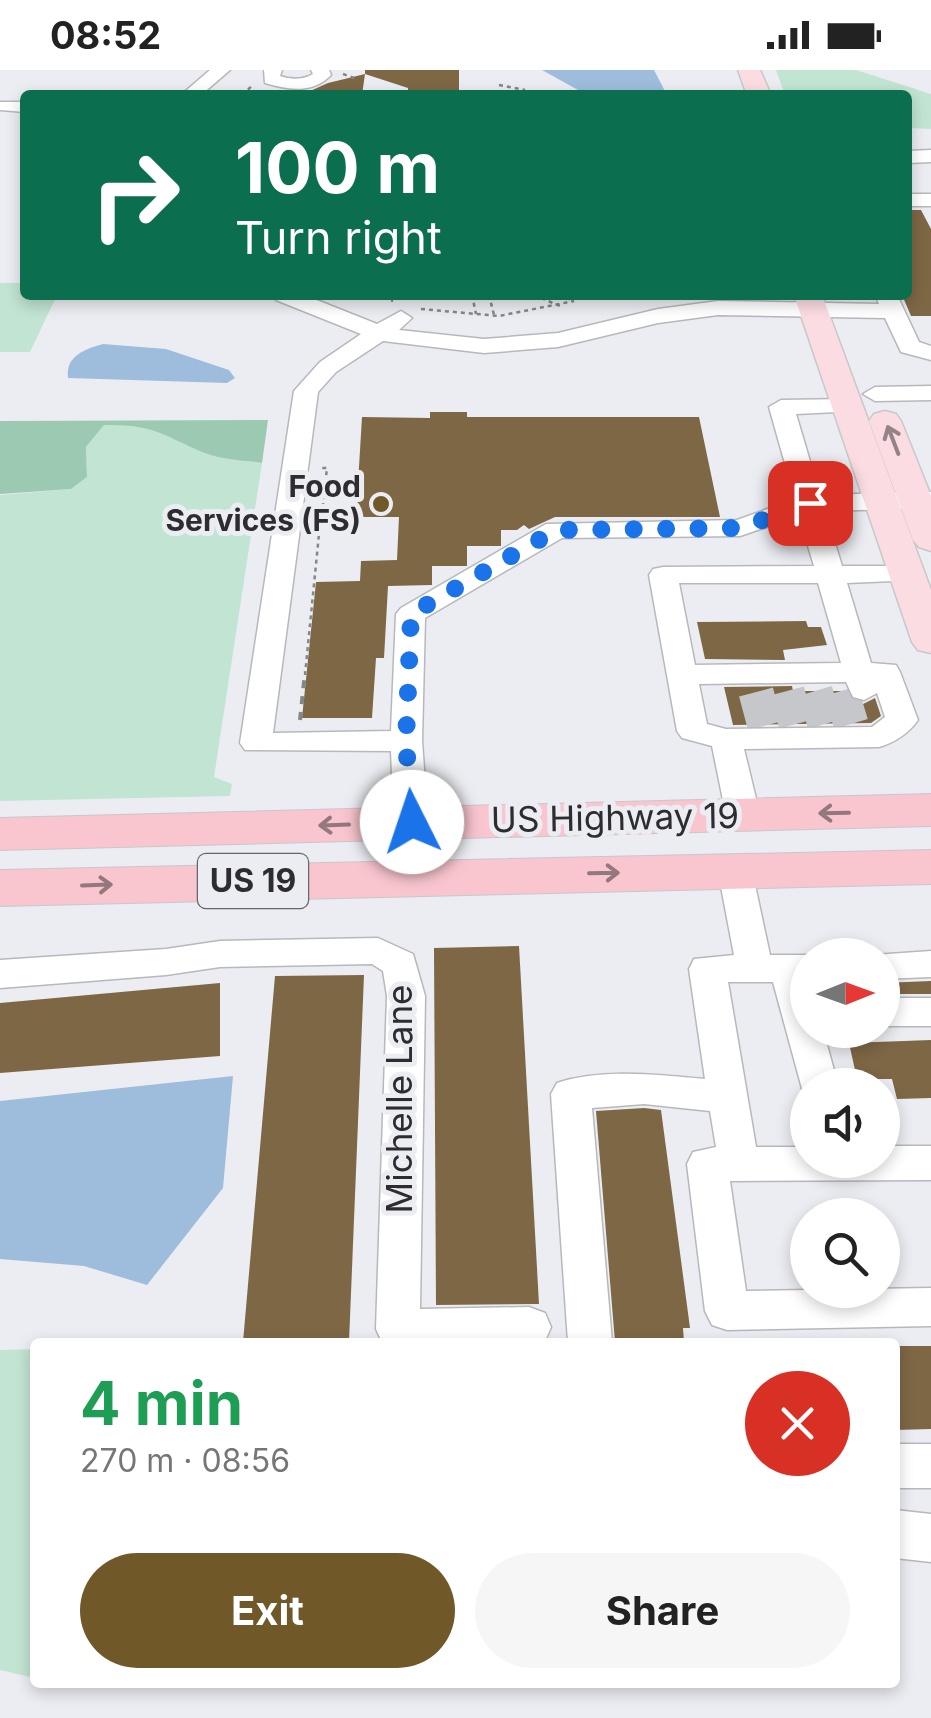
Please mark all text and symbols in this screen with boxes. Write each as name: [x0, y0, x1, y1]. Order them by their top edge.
text: 08:52: [50, 12, 161, 58]
text: 100 m: [235, 125, 440, 210]
icon: right: [70, 130, 200, 260]
text: Turn right: [235, 210, 442, 265]
one-way arrow: [882, 425, 900, 455]
pin: [768, 461, 853, 546]
place label: Food Services (FS): [165, 468, 361, 538]
icon: arrive: [783, 476, 838, 531]
marker: Food Services (FS): [370, 493, 392, 515]
position arrow: [360, 770, 464, 874]
street label: US Highway 19: [491, 794, 739, 840]
one-way arrow: [818, 803, 850, 822]
one-way arrow: [318, 815, 350, 834]
road number: US 19: [198, 854, 308, 908]
one-way arrow: [586, 864, 619, 882]
one-way arrow: [81, 875, 113, 894]
north arrow: [790, 938, 900, 1048]
map controls: [790, 938, 900, 1308]
street label: Michelle Lane: [378, 985, 420, 1213]
button: sound: [790, 1068, 900, 1178]
button: search: [790, 1198, 900, 1308]
text: 4 min: [80, 1367, 243, 1439]
button: close: [745, 1371, 850, 1476]
text: 270 m · 08:56: [80, 1441, 290, 1480]
button: Exit: [80, 1553, 455, 1668]
button: Share: [475, 1553, 850, 1668]

